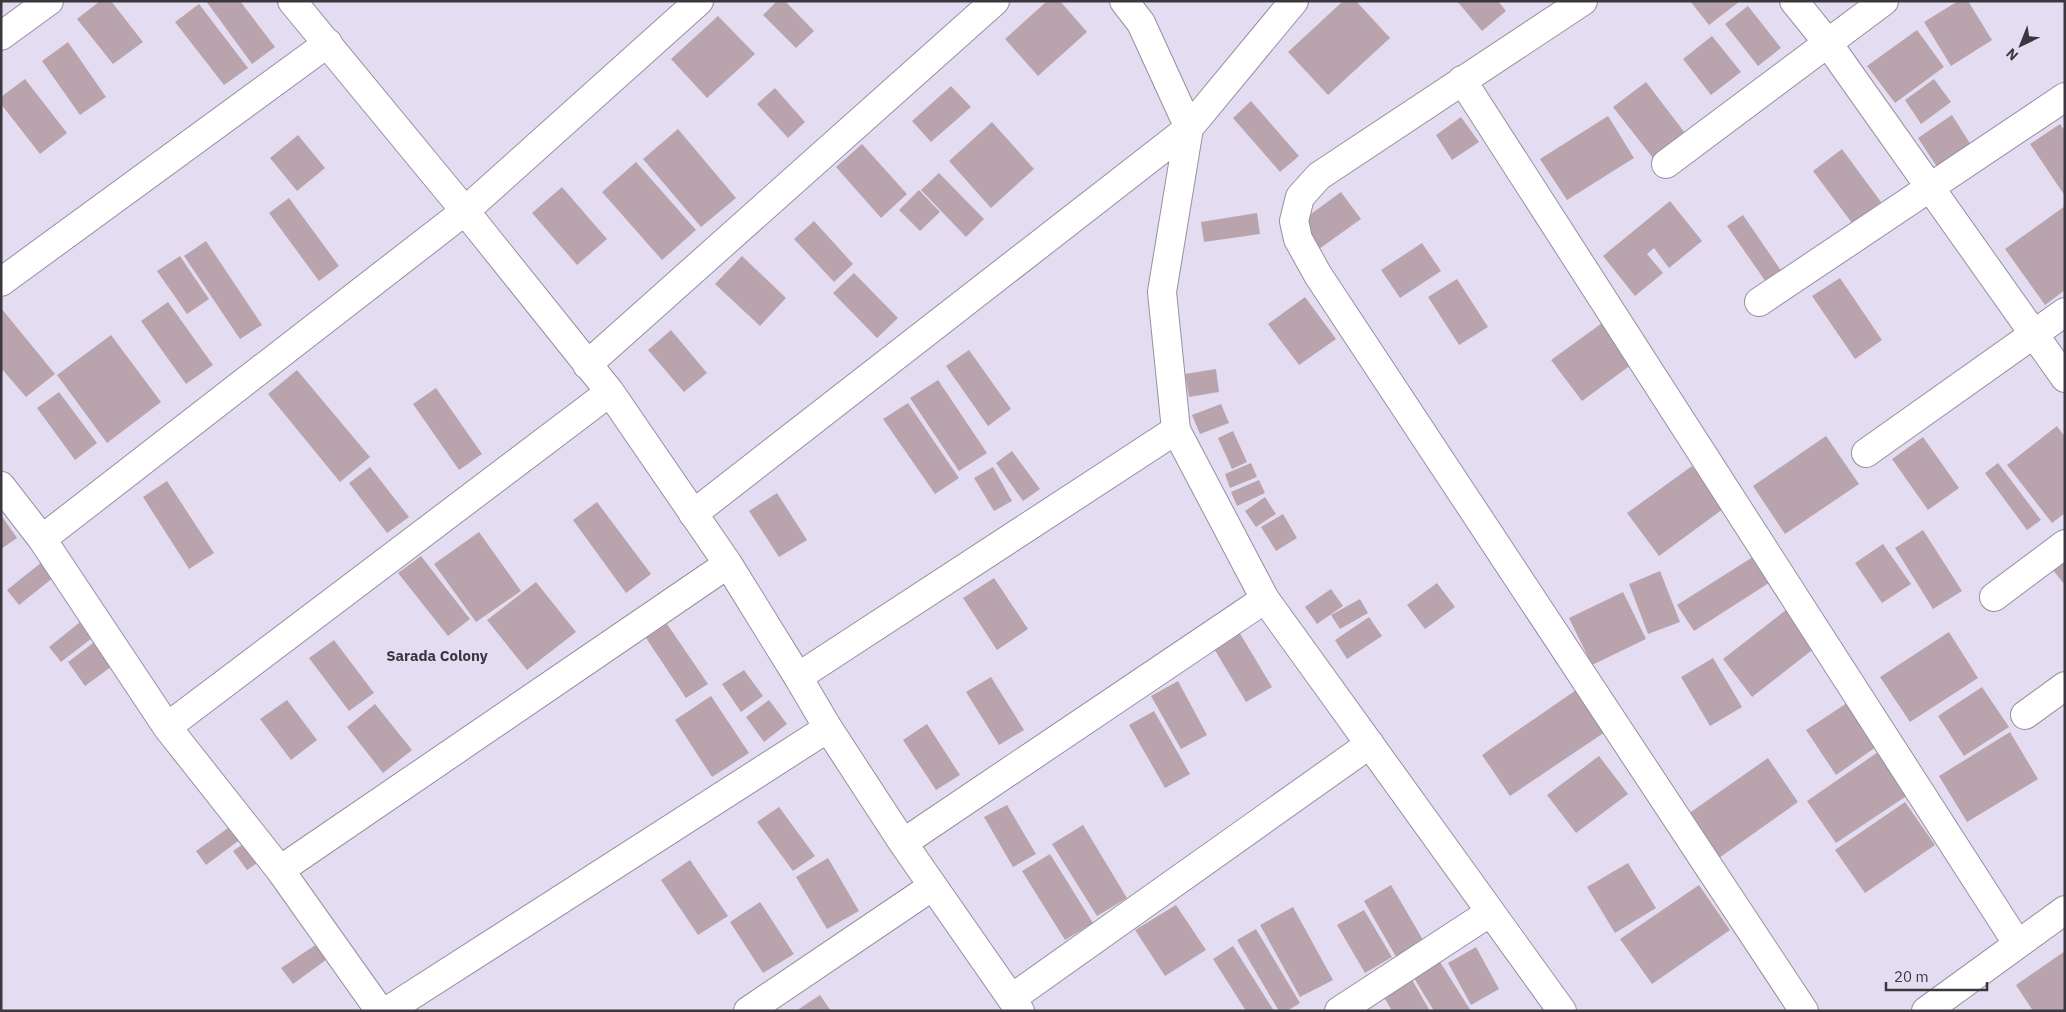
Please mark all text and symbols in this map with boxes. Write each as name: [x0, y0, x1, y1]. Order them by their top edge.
north arrow: [1996, 20, 2046, 70]
text: N: [2002, 44, 2022, 65]
district label: Sarada Colony: [386, 646, 488, 665]
scale bar: [1886, 960, 1987, 992]
text: 20 m: [1894, 967, 1929, 986]

